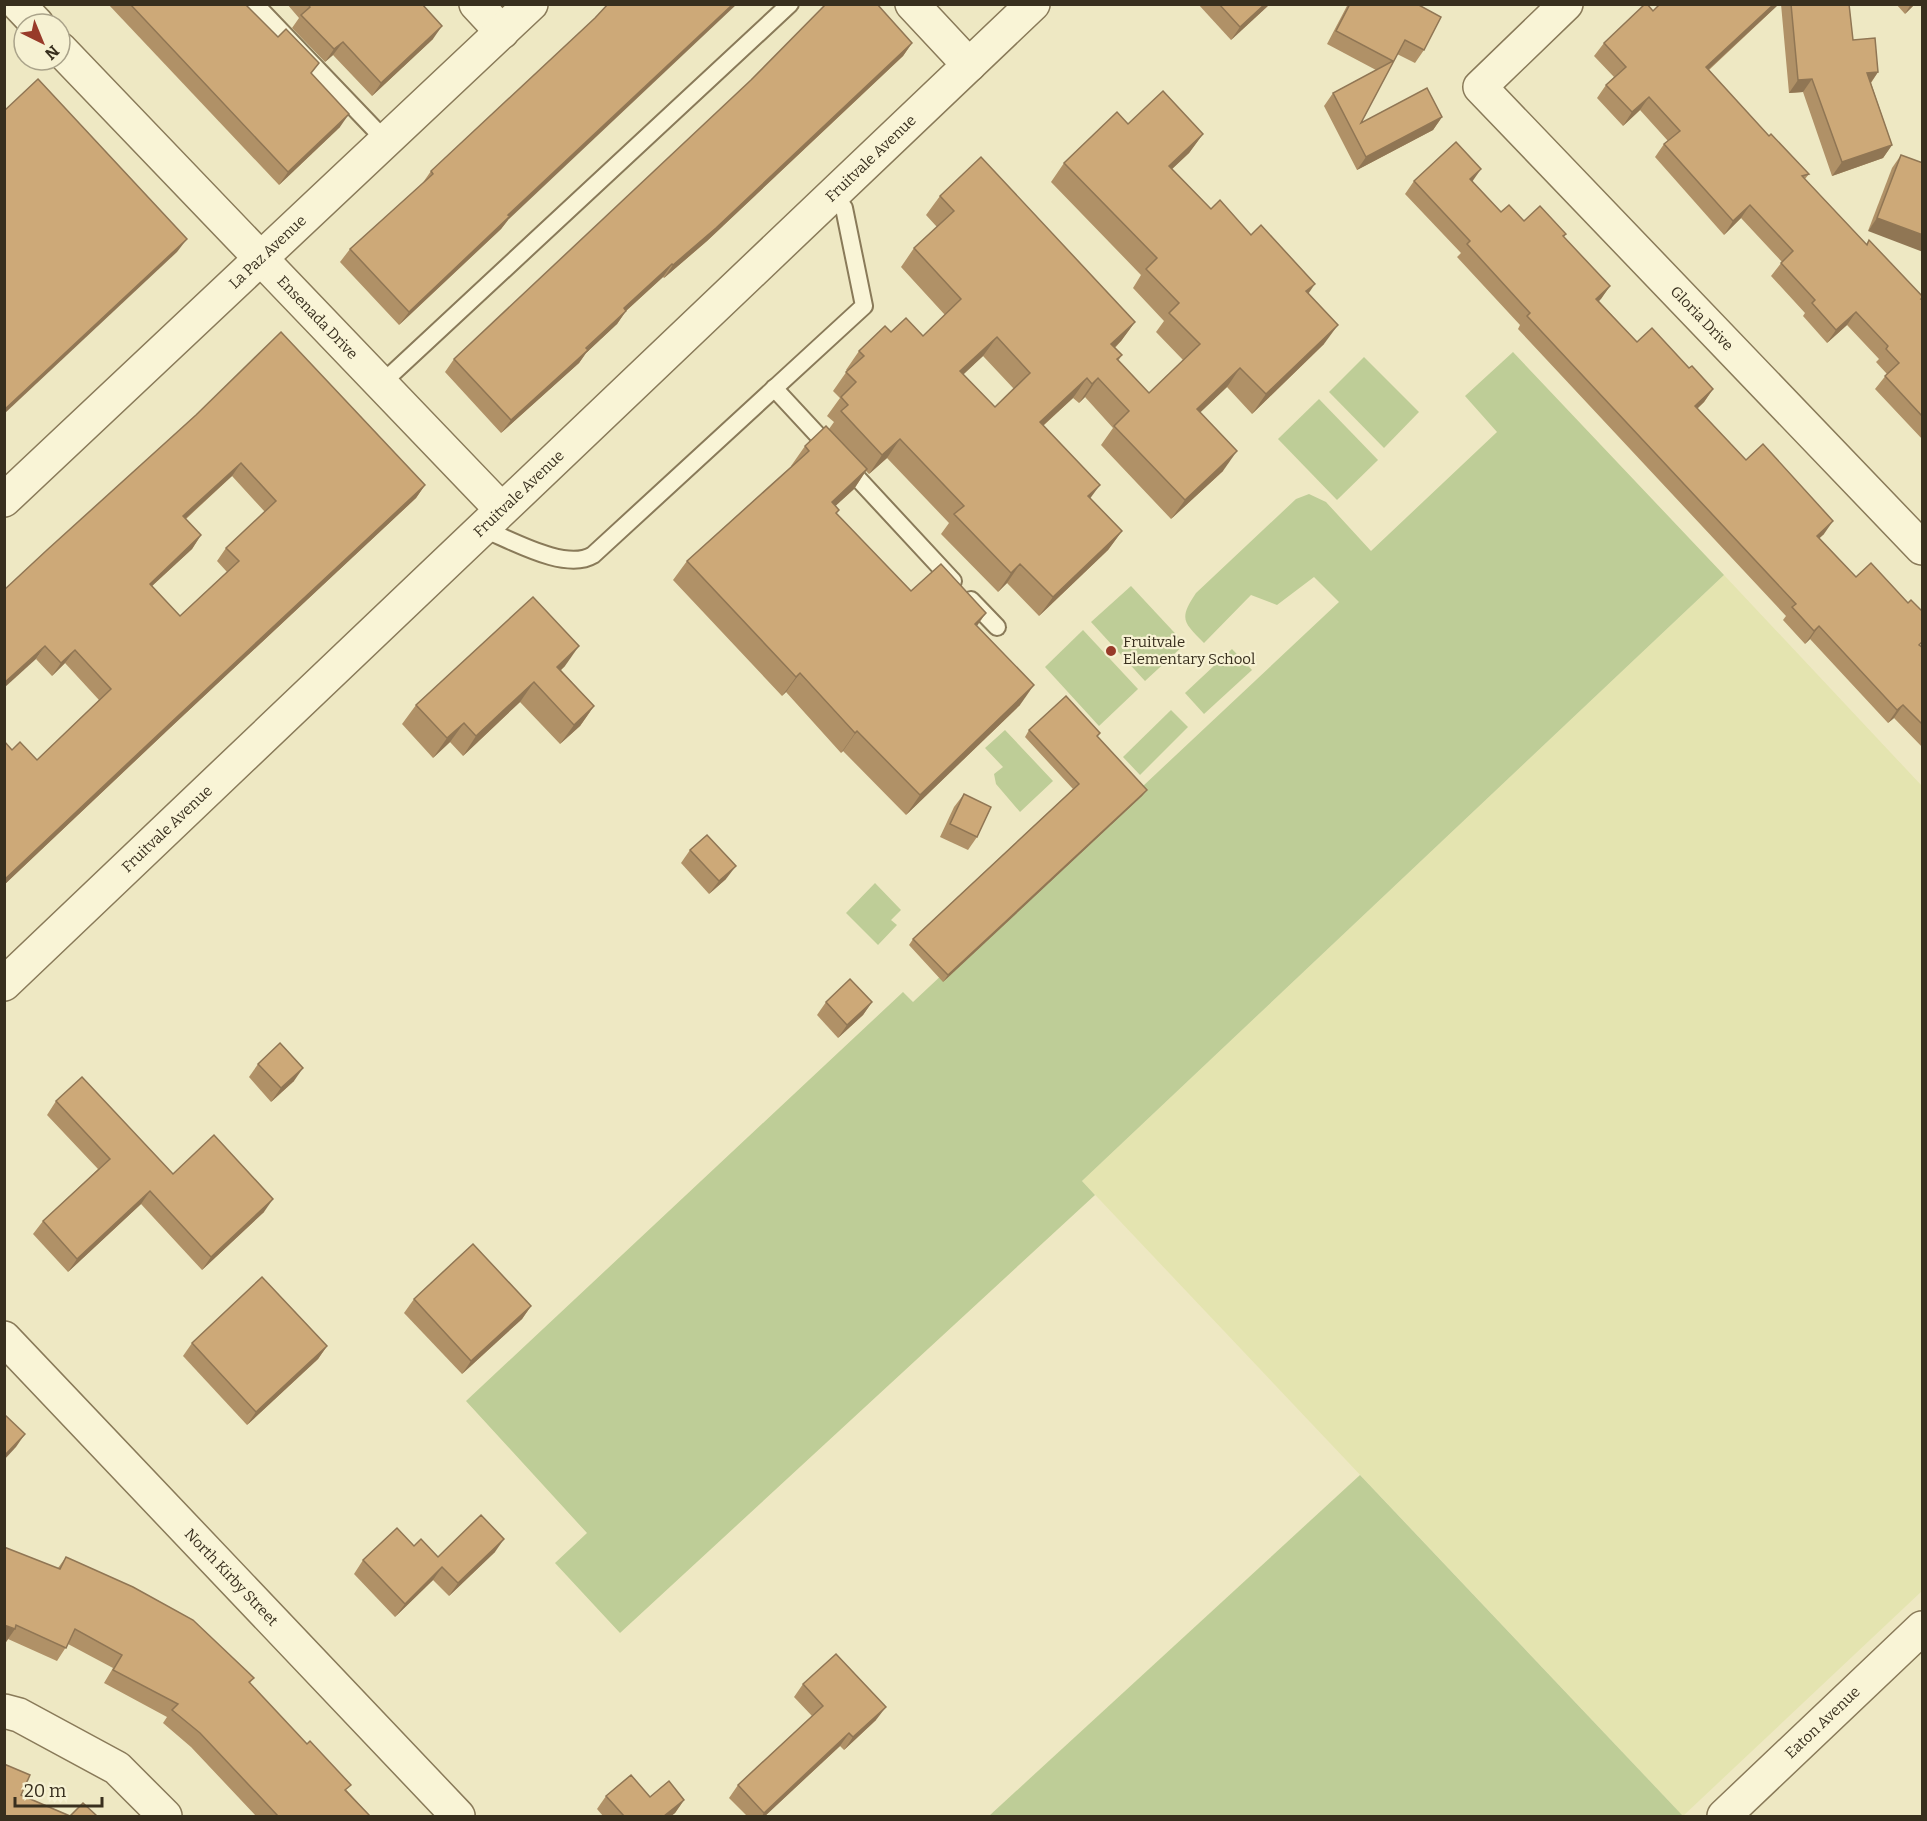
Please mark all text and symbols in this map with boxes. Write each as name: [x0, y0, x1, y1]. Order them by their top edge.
north arrow: [12, 12, 72, 72]
text: N: [41, 41, 63, 64]
street label: Fruitvale Avenue: [822, 111, 920, 206]
street label: La Paz Avenue: [225, 211, 310, 292]
street label: Ensenada Drive: [273, 272, 362, 363]
street label: Gloria Drive: [1667, 282, 1737, 354]
street label: Fruitvale Avenue: [470, 446, 568, 541]
place label: Fruitvale Elementary School: [1123, 633, 1255, 668]
marker: Fruitvale Elementary School: [1104, 644, 1118, 658]
street label: Fruitvale Avenue: [118, 782, 216, 876]
street label: North Kirby Street: [181, 1525, 282, 1630]
street label: Eaton Avenue: [1781, 1683, 1864, 1762]
scale bar: [15, 1770, 102, 1808]
text: 20 m: [24, 1780, 66, 1802]

